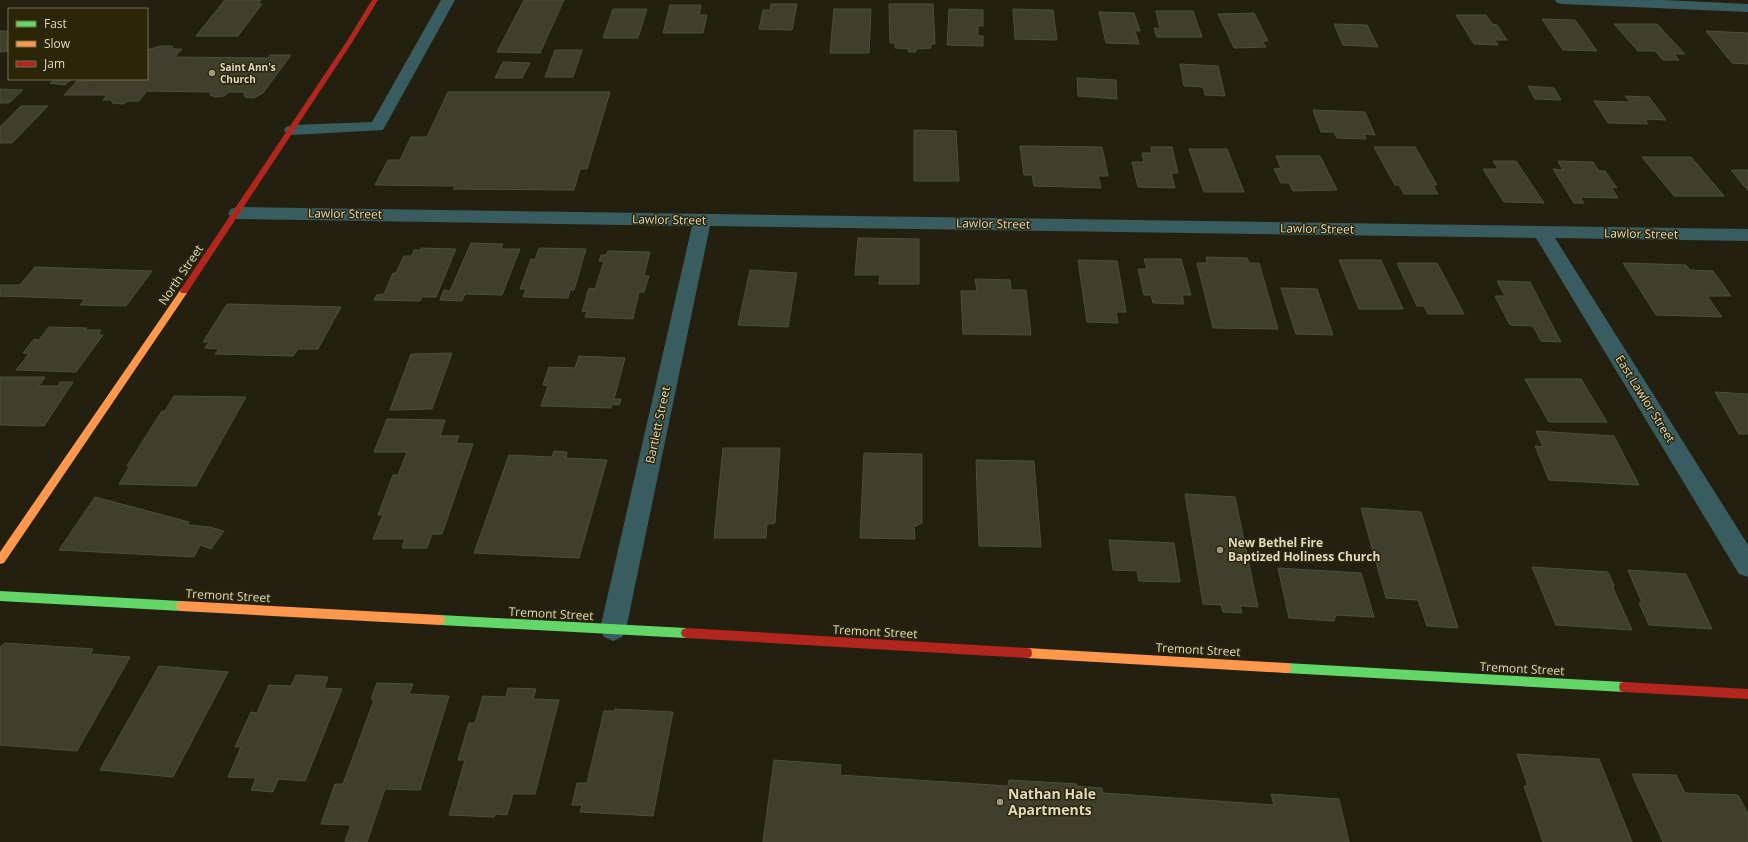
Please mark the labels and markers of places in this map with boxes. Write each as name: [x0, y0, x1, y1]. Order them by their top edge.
place label: Saint Ann's Church: [220, 60, 276, 86]
marker: Saint Ann's Church: [207, 68, 217, 78]
place label: New Bethel Fire Baptized Holiness Church: [1228, 534, 1380, 565]
marker: New Bethel Fire Baptized Holiness Church: [1215, 545, 1225, 555]
place label: Nathan Hale Apartments: [1008, 784, 1096, 819]
marker: Nathan Hale Apartments: [995, 797, 1005, 807]

